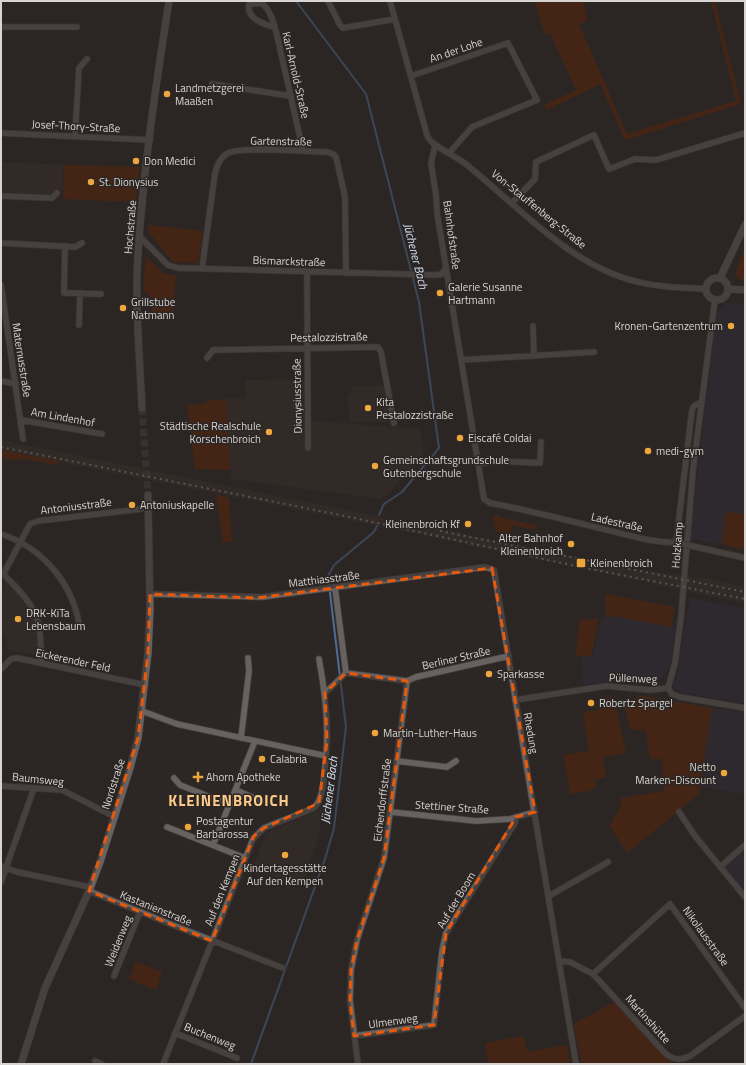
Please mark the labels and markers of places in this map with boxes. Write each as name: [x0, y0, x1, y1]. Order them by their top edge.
place label: Landmetzgerei Maaßen: [175, 80, 244, 109]
marker: Landmetzgerei Maaßen: [162, 89, 172, 99]
place label: Don Medici: [144, 153, 195, 169]
marker: Don Medici: [131, 156, 141, 166]
place label: St. Dionysius: [99, 174, 158, 190]
marker: St. Dionysius: [86, 177, 96, 187]
place label: Galerie Susanne Hartmann: [448, 279, 523, 308]
marker: Galerie Susanne Hartmann: [435, 288, 445, 298]
place label: Grillstube Natmann: [131, 294, 176, 323]
marker: Grillstube Natmann: [118, 303, 128, 313]
place label: Kronen-Gartenzentrum: [615, 318, 723, 334]
marker: Kronen-Gartenzentrum: [726, 321, 736, 331]
place label: Kita Pestalozzistraße: [376, 394, 454, 423]
marker: Kita Pestalozzistraße: [363, 403, 373, 413]
place label: Städtische Realschule Korschenbroich: [160, 418, 261, 447]
marker: Städtische Realschule Korschenbroich: [264, 427, 274, 437]
place label: Eiscafé Coldai: [468, 430, 531, 446]
marker: Eiscafé Coldai: [455, 433, 465, 443]
place label: medi-gym: [656, 443, 704, 459]
marker: medi-gym: [643, 446, 653, 456]
place label: Gemeinschaftsgrundschule Gutenbergschule: [383, 452, 510, 481]
marker: Gemeinschaftsgrundschule Gutenbergschule: [370, 461, 380, 471]
place label: Antoniuskapelle: [140, 497, 215, 513]
marker: Antoniuskapelle: [127, 500, 137, 510]
place label: Kleinenbroich Kf: [385, 516, 460, 532]
marker: Kleinenbroich Kf: [463, 519, 473, 529]
place label: Alter Bahnhof Kleinenbroich: [499, 530, 563, 559]
marker: Alter Bahnhof Kleinenbroich: [566, 539, 576, 549]
place label: Kleinenbroich: [590, 555, 653, 571]
marker: Kleinenbroich: [575, 557, 587, 569]
place label: DRK-KiTa Lebensbaum: [26, 605, 85, 634]
marker: DRK-KiTa Lebensbaum: [13, 614, 23, 624]
place label: Sparkasse: [497, 666, 545, 682]
marker: Sparkasse: [484, 669, 494, 679]
place label: Robertz Spargel: [599, 695, 673, 711]
marker: Robertz Spargel: [586, 698, 596, 708]
place label: Martin-Luther-Haus: [383, 725, 477, 741]
marker: Martin-Luther-Haus: [370, 728, 380, 738]
place label: Calabria: [270, 751, 308, 767]
marker: Calabria: [257, 754, 267, 764]
place label: Netto Marken-Discount: [635, 759, 716, 788]
marker: Netto Marken-Discount: [719, 768, 729, 778]
place label: Ahorn Apotheke: [206, 769, 281, 785]
marker: Ahorn Apotheke: [193, 772, 203, 782]
place label: Postagentur Barbarossa: [196, 813, 254, 842]
marker: Postagentur Barbarossa: [183, 822, 193, 832]
marker: Kindertagesstätte Auf den Kempen: [280, 850, 290, 860]
place label: Kindertagesstätte Auf den Kempen: [243, 860, 327, 889]

